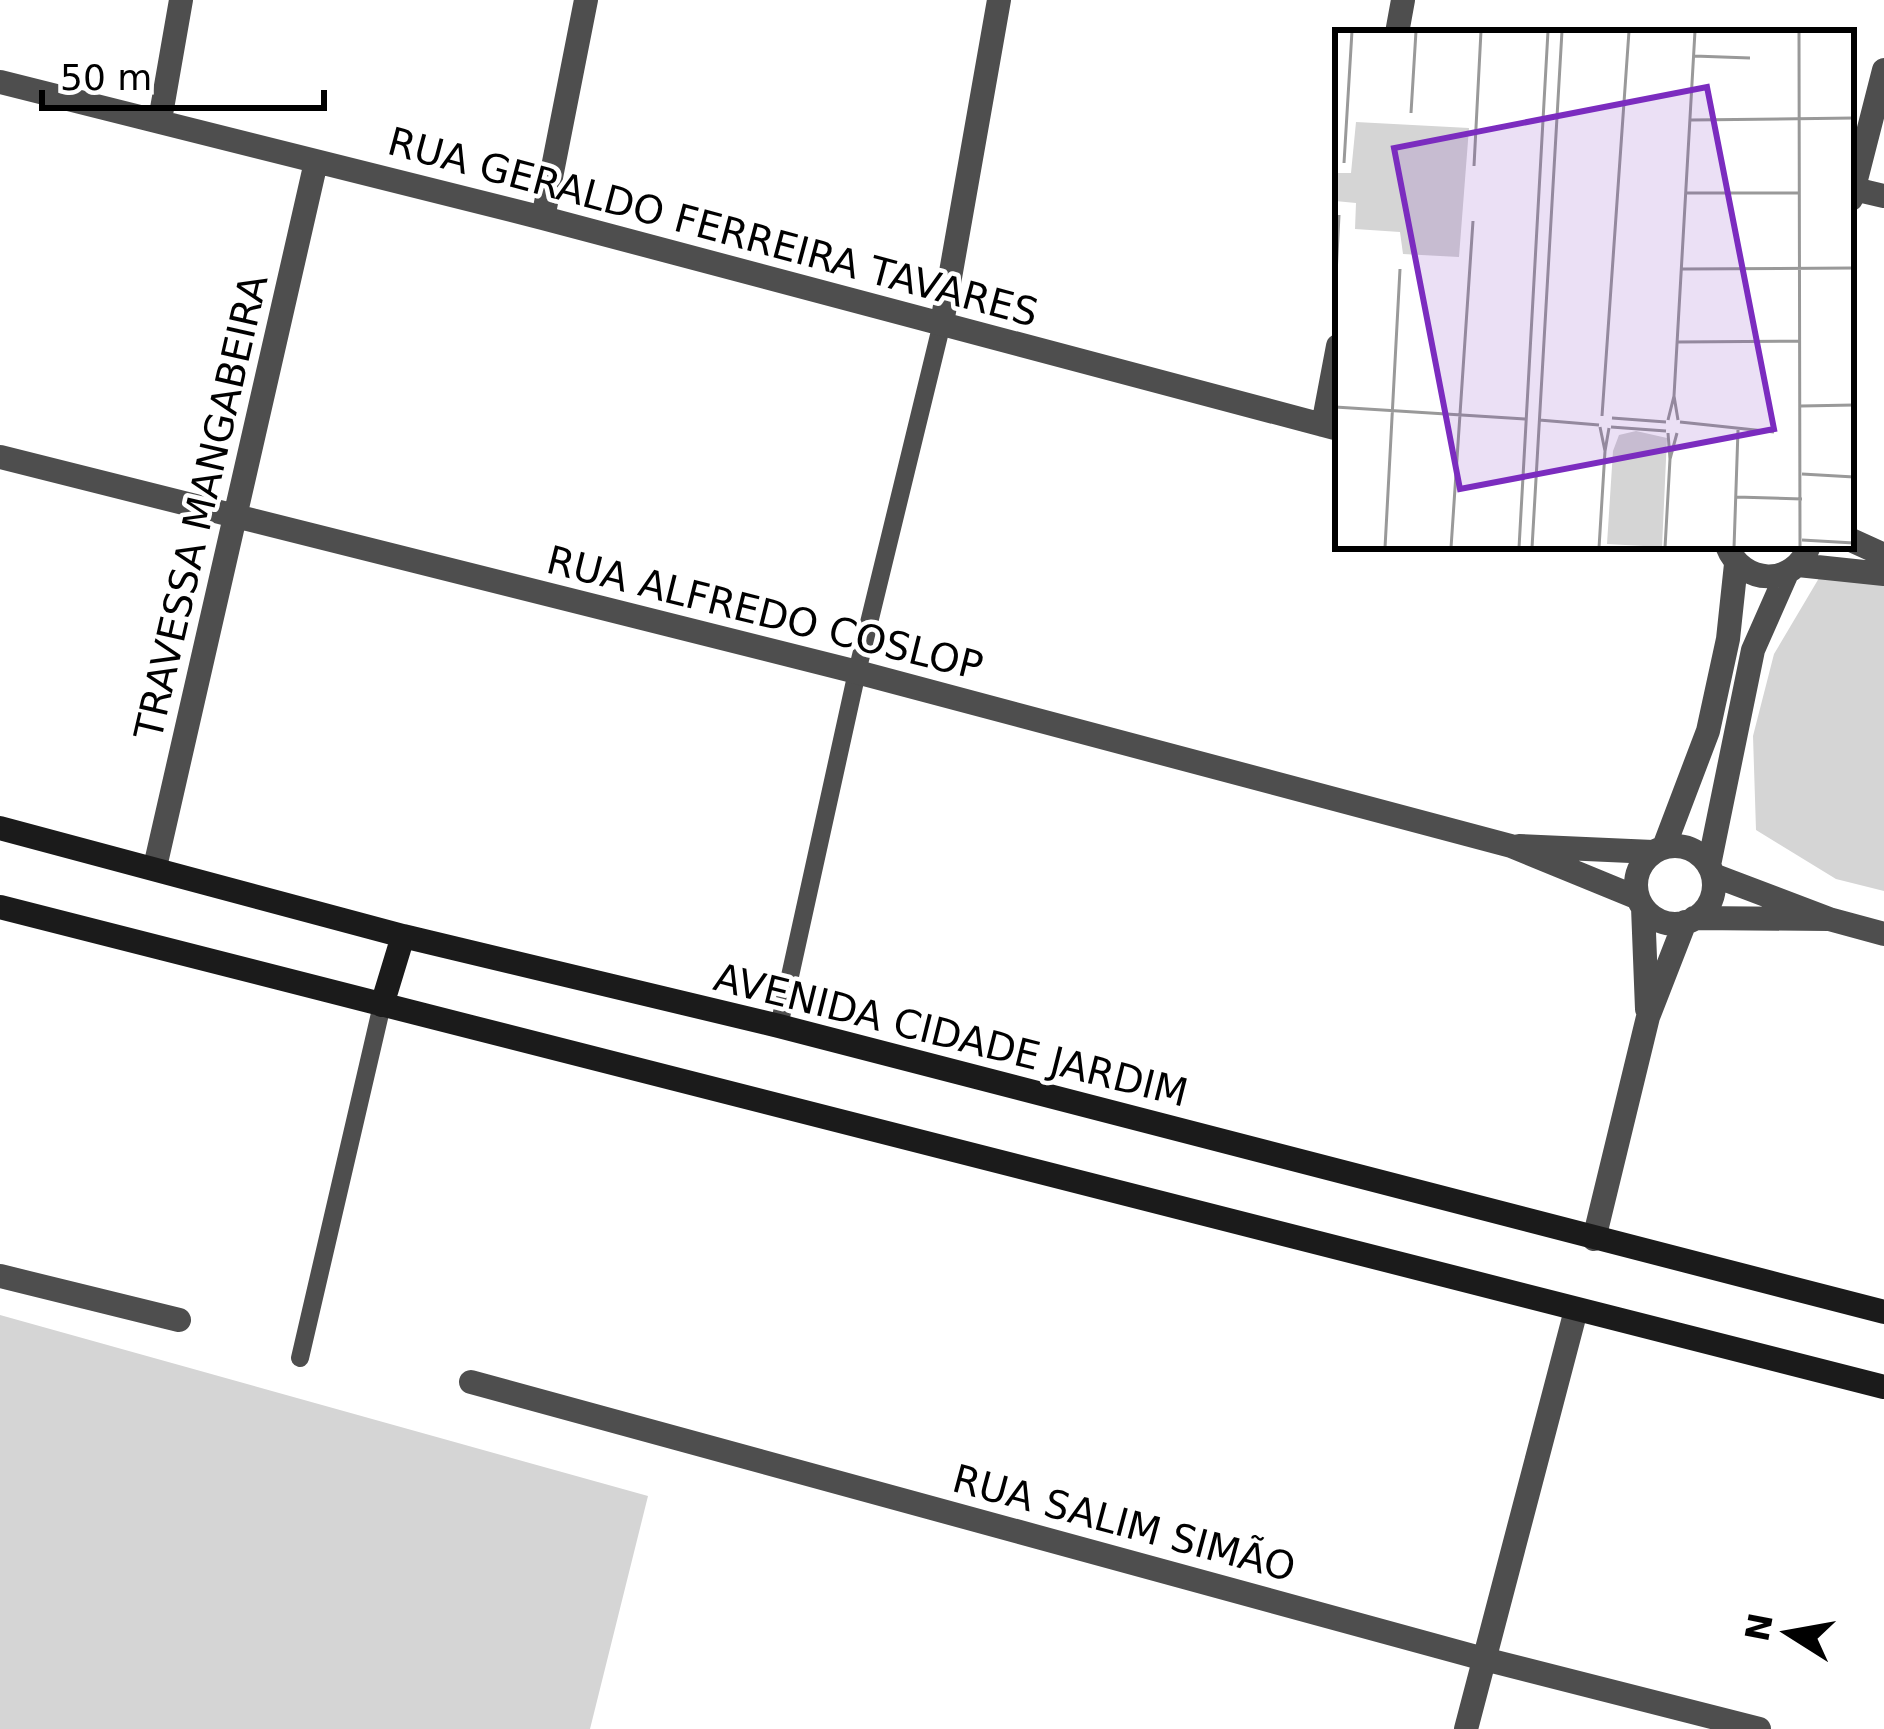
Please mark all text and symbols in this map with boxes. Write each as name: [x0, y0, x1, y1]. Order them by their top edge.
inset map: [1335, 30, 1854, 549]
scale bar: [42, 36, 324, 110]
text: 50 m: [60, 57, 152, 98]
street label: RUA GERALDO FERREIRA TAVARES: [383, 118, 1043, 336]
street label: TRAVESSA MANGABEIRA: [125, 270, 276, 745]
street label: RUA ALFREDO COSLOP: [542, 537, 988, 689]
street label: AVENIDA CIDADE JARDIM: [710, 954, 1192, 1116]
street label: RUA SALIM SIMÃO: [948, 1455, 1300, 1590]
north arrow: [1728, 1573, 1848, 1693]
text: N: [1737, 1610, 1781, 1645]

